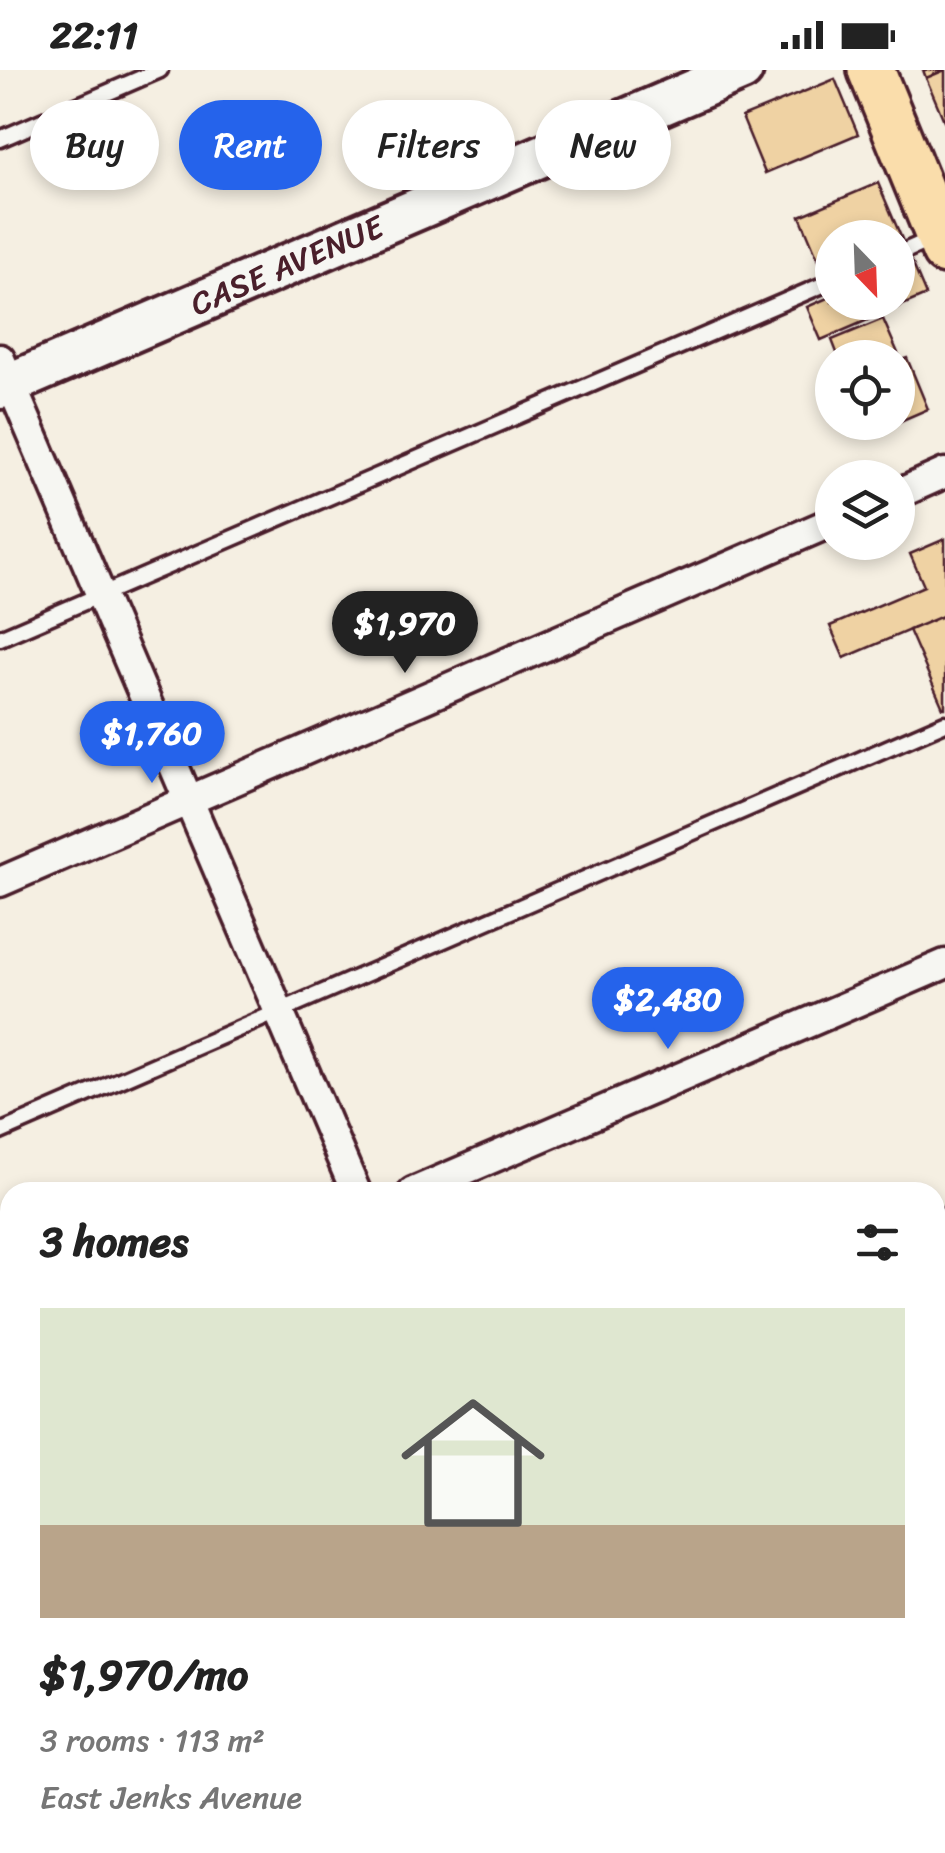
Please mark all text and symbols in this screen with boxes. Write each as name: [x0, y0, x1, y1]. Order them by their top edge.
text: 22:11: [50, 2, 138, 69]
chip: Buy: [30, 100, 159, 190]
chip: Rent: [179, 100, 322, 190]
chip: Filters: [342, 100, 515, 190]
chip: New: [535, 100, 671, 190]
street label: CASE AVENUE: [181, 198, 395, 332]
north arrow: [815, 220, 915, 320]
map controls: [815, 220, 915, 560]
button: locate: [815, 340, 915, 440]
button: layers: [815, 460, 915, 560]
pin: $1,970: [324, 591, 486, 676]
text: $1,970: [354, 595, 456, 652]
pin: $1,760: [71, 701, 233, 786]
text: $1,760: [102, 705, 202, 762]
pin: $2,480: [587, 967, 749, 1052]
text: $2,480: [614, 971, 722, 1028]
text: 3 homes: [40, 1205, 188, 1279]
icon: filters: [850, 1215, 905, 1270]
icon: home: [383, 1373, 563, 1553]
text: $1,970/mo: [40, 1638, 248, 1712]
text: 3 rooms · 113 m²: [40, 1712, 265, 1769]
text: East Jenks Avenue: [40, 1769, 302, 1826]

